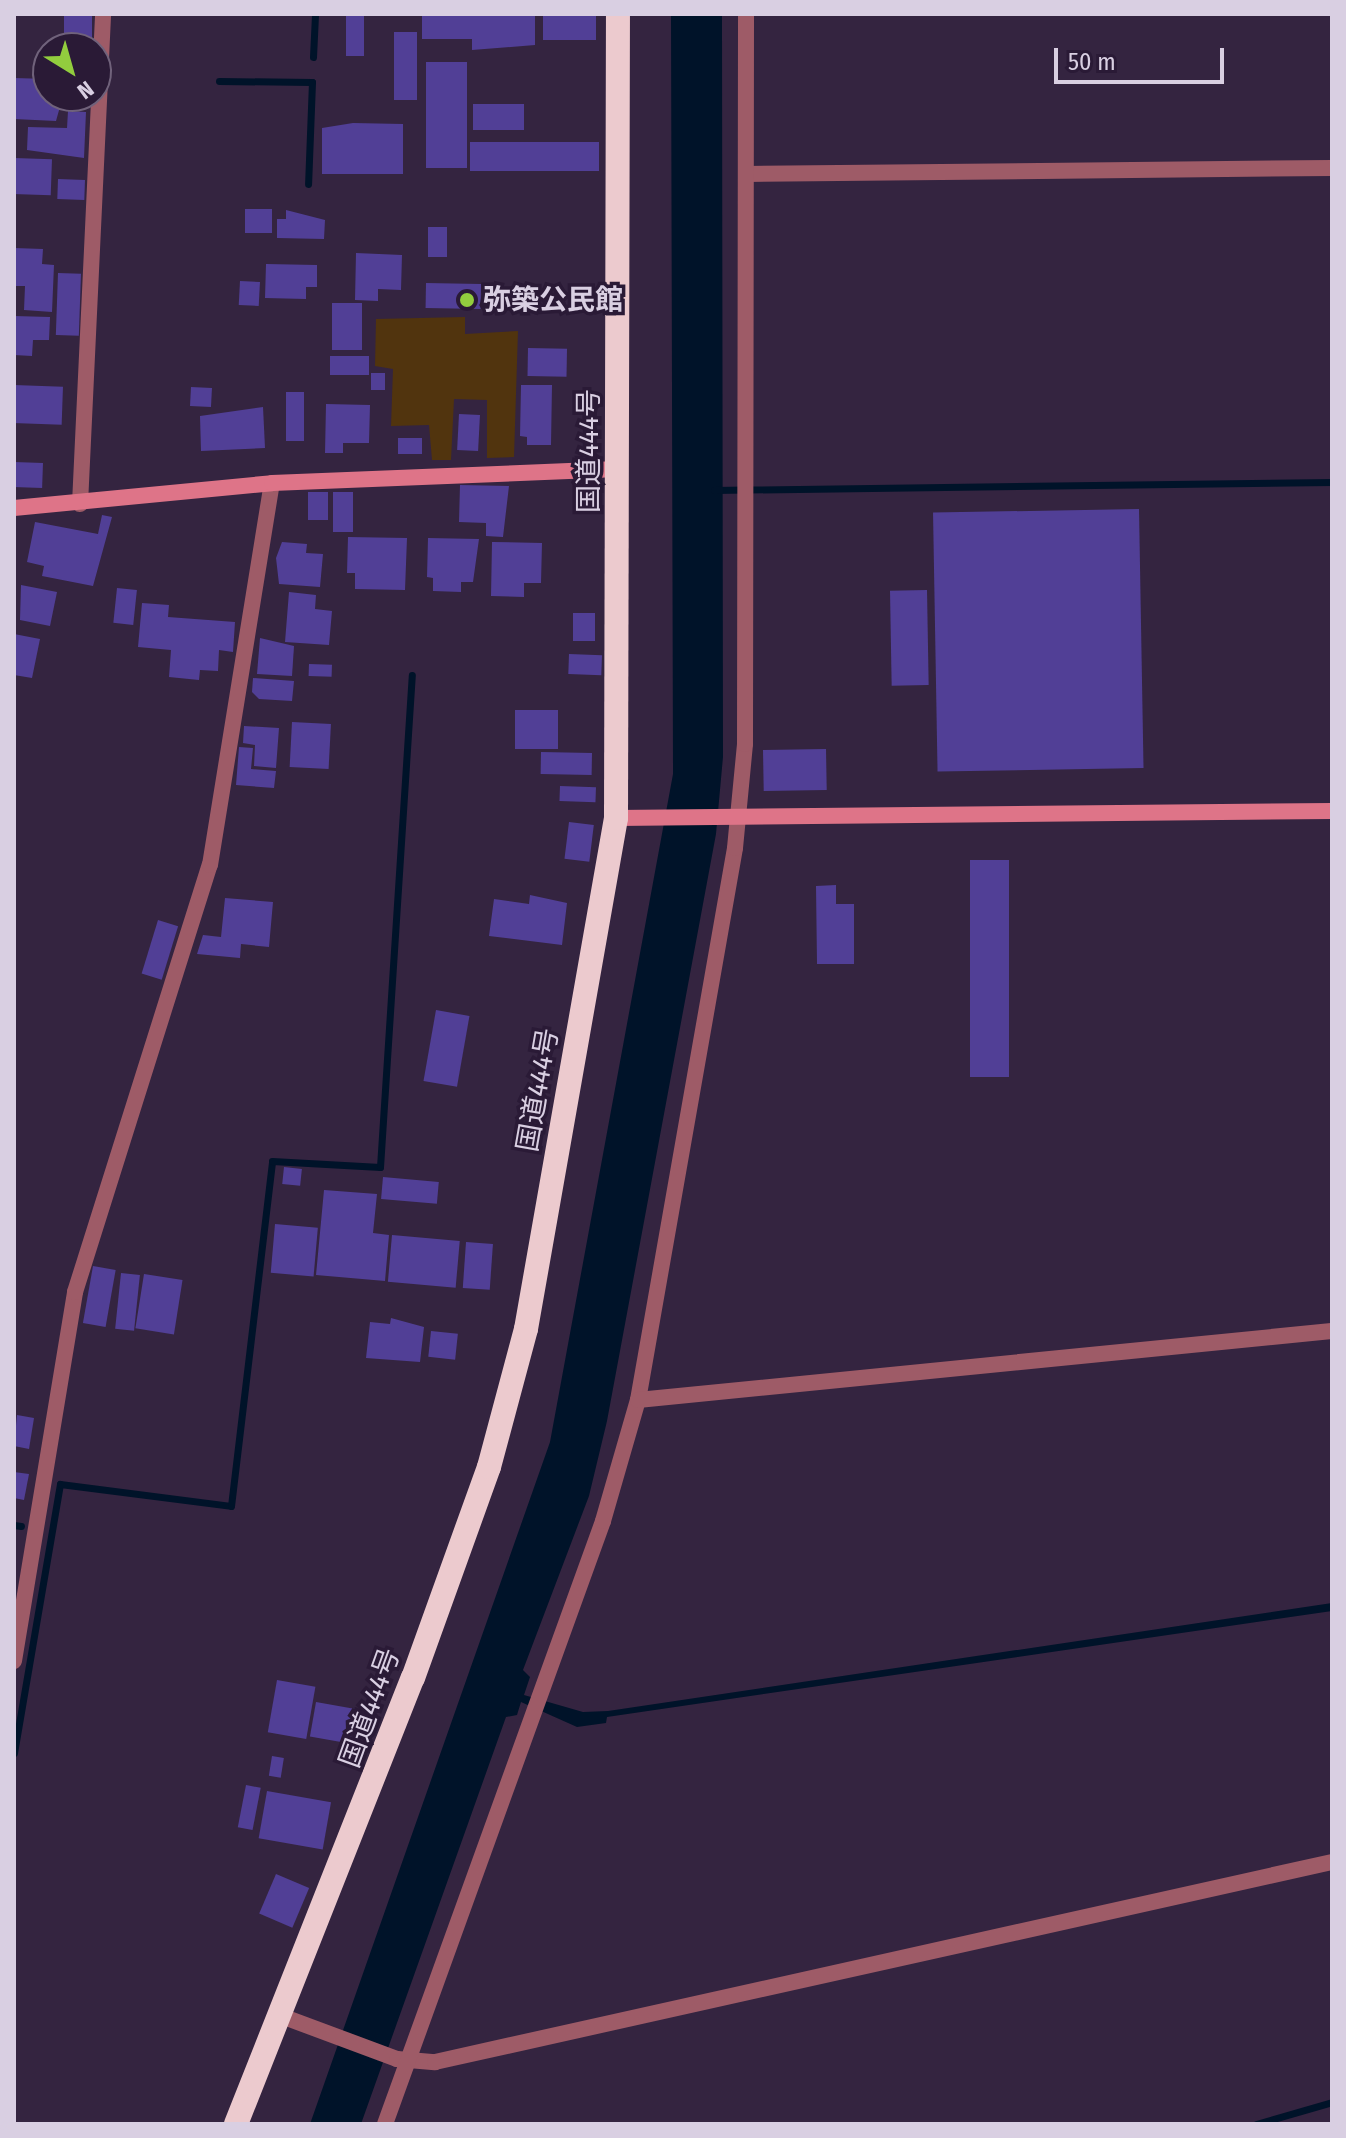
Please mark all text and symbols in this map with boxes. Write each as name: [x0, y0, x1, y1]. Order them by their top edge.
north arrow: [32, 32, 112, 112]
scale bar: [1058, 32, 1228, 82]
text: 50 m: [1068, 48, 1116, 76]
text: N: [72, 75, 99, 105]
place label: 弥築公民館: [483, 283, 623, 317]
marker: 弥築公民館: [458, 291, 476, 309]
street label: 国道444号: [572, 389, 606, 513]
street label: 国道444号: [511, 1026, 565, 1154]
street label: 国道444号: [333, 1644, 407, 1772]

